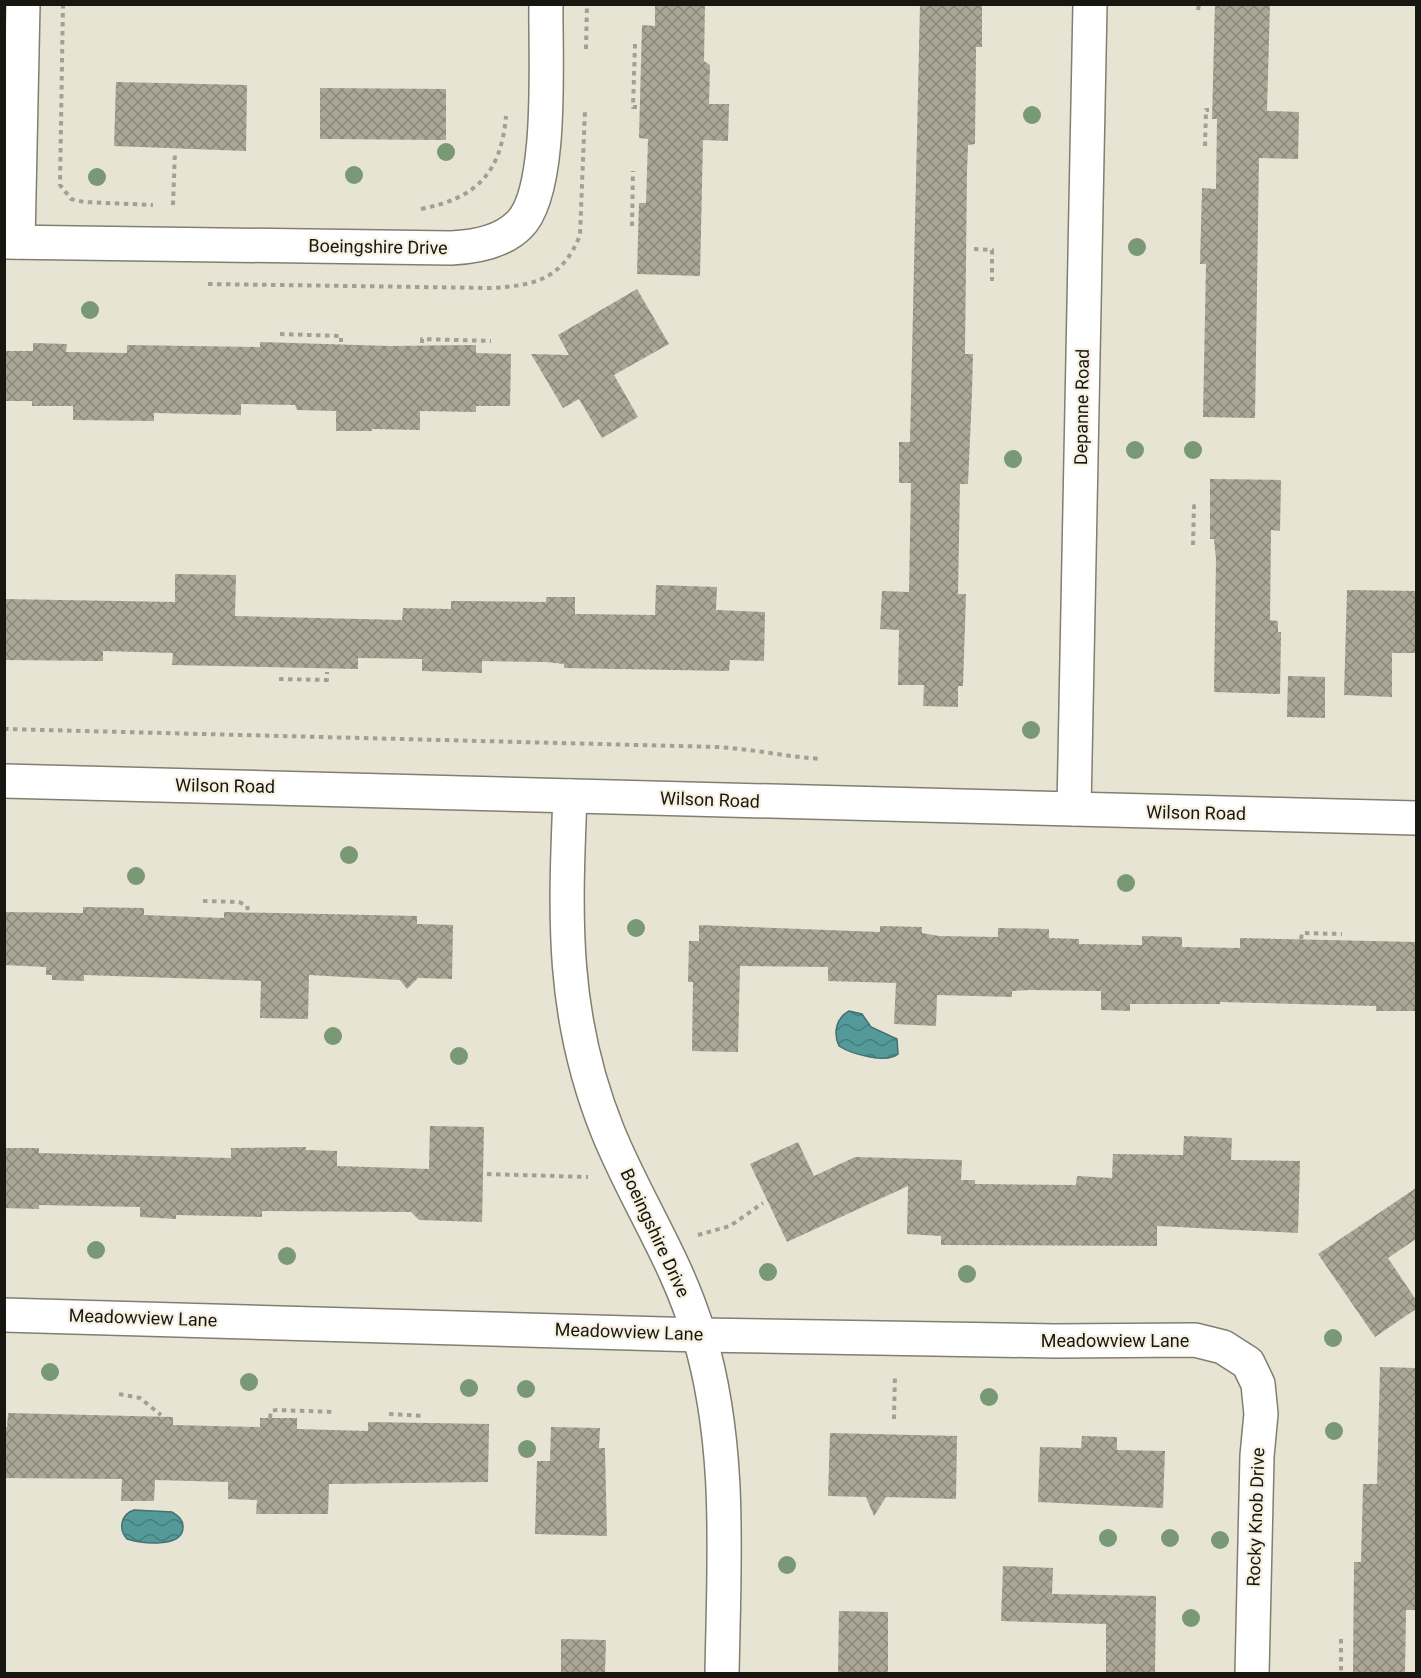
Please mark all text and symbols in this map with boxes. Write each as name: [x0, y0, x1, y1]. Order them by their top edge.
street label: Boeingshire Drive: [308, 235, 448, 258]
street label: Depanne Road: [1070, 349, 1093, 465]
street label: Wilson Road: [175, 774, 275, 797]
street label: Wilson Road: [660, 787, 760, 812]
street label: Wilson Road: [1146, 801, 1246, 824]
street label: Boeingshire Drive: [616, 1165, 694, 1300]
street label: Meadowview Lane: [68, 1304, 218, 1331]
street label: Meadowview Lane: [554, 1318, 704, 1345]
street label: Meadowview Lane: [1041, 1330, 1189, 1351]
street label: Rocky Knob Drive: [1243, 1447, 1268, 1587]

